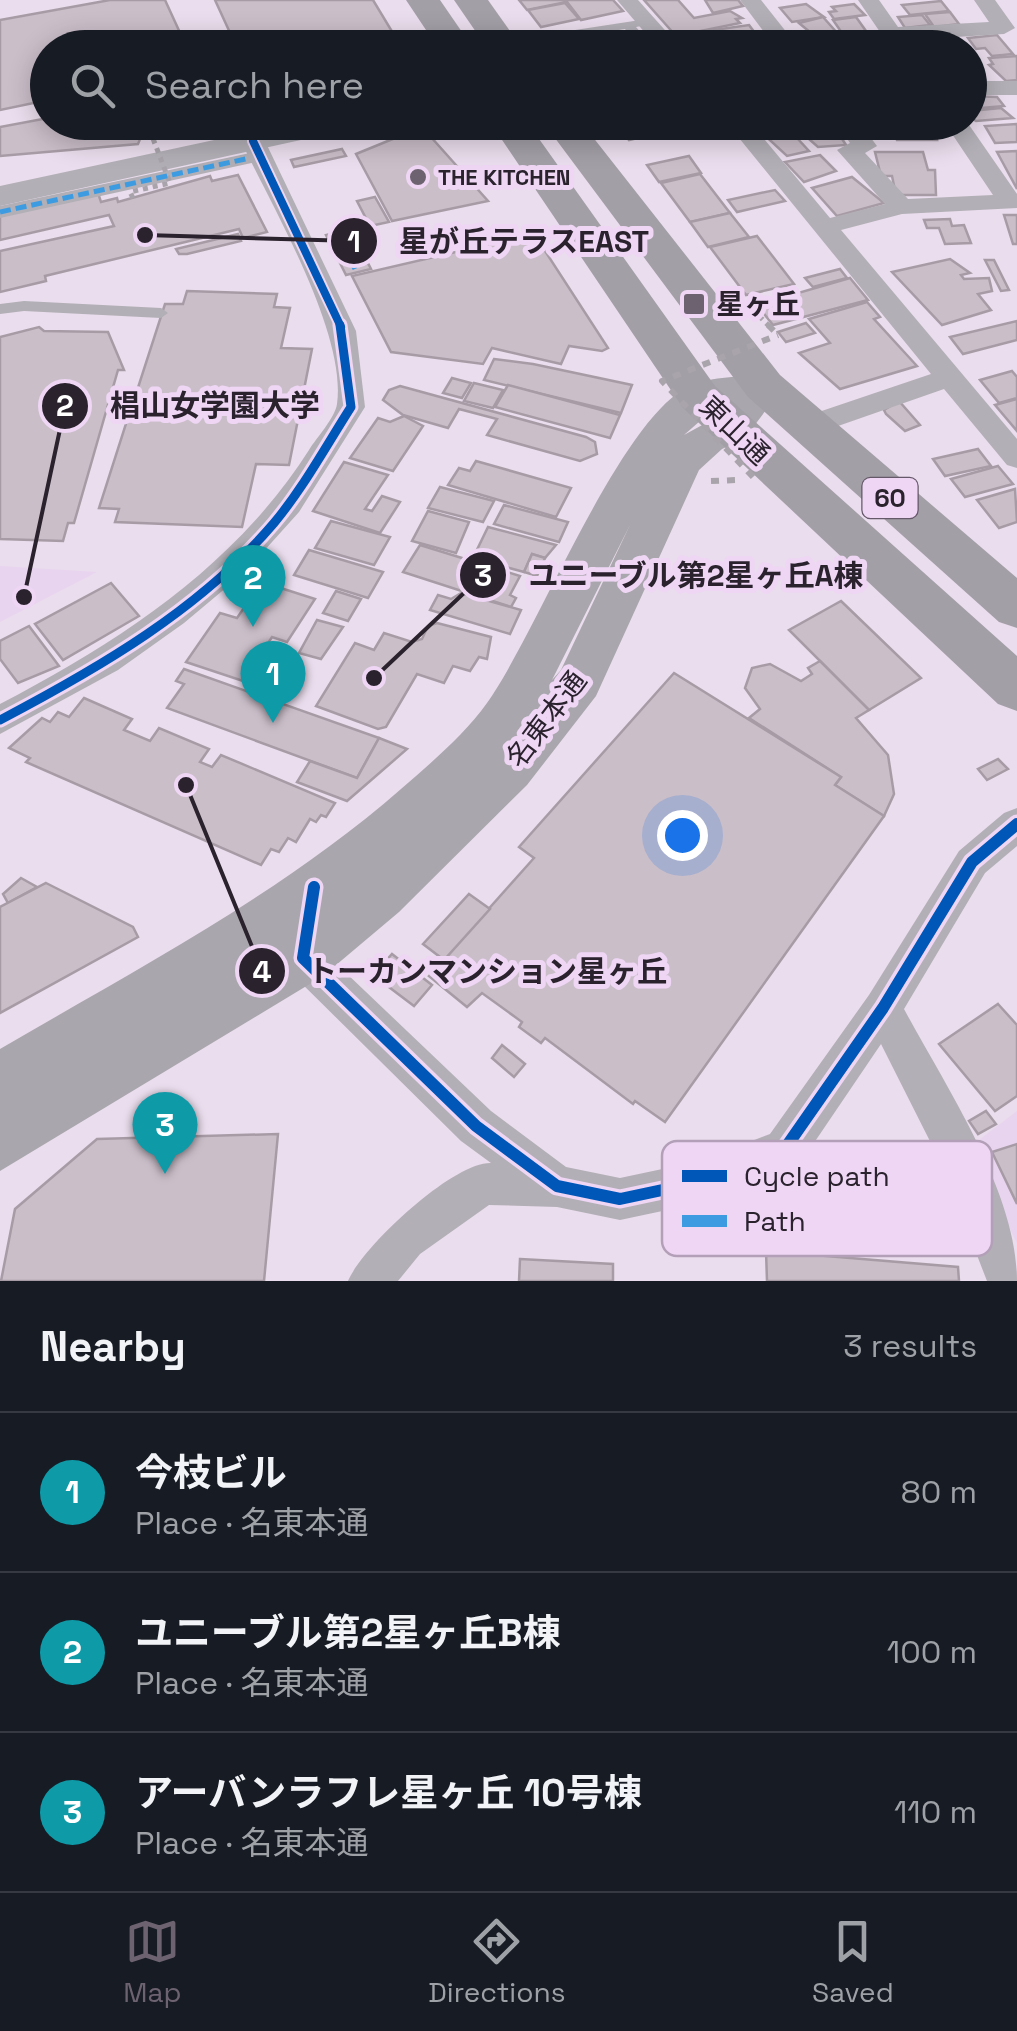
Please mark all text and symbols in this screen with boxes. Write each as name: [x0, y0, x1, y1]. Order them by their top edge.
search box: [30, 30, 987, 140]
icon: search: [65, 58, 120, 113]
text: Search here: [145, 61, 364, 109]
place label: THE KITCHEN: [438, 163, 571, 191]
marker: THE KITCHEN: [407, 166, 429, 188]
callout: 星が丘テラスEAST: [329, 211, 669, 271]
text: 1: [347, 222, 361, 261]
text: 星が丘テラスEAST: [399, 222, 649, 261]
place label: 星ヶ丘: [716, 286, 800, 322]
marker: 星ヶ丘: [681, 291, 707, 317]
callout: 椙山女学園大学: [40, 376, 340, 436]
text: 2: [56, 386, 74, 425]
text: 椙山女学園大学: [110, 386, 320, 425]
street label: 東山通: [692, 388, 778, 472]
road number: 60: [862, 478, 918, 518]
pin: 2: [220, 544, 286, 627]
callout: ユニーブル第2星ヶ丘A棟: [458, 545, 884, 605]
text: 3: [474, 556, 492, 595]
text: ユニーブル第2星ヶ丘A棟: [528, 556, 864, 595]
pin: 1: [240, 640, 306, 723]
street label: 名東本通: [498, 663, 594, 775]
your location: [657, 810, 708, 861]
callout: トーカンマンション星ヶ丘: [237, 941, 687, 1001]
text: 4: [252, 952, 272, 991]
text: トーカンマンション星ヶ丘: [307, 952, 667, 991]
pin: 3: [132, 1092, 198, 1174]
legend: [662, 1141, 992, 1256]
text: Cycle path: [744, 1158, 890, 1194]
text: Path: [744, 1203, 806, 1239]
text: Nearby: [40, 1320, 186, 1373]
text: 3 results: [843, 1326, 977, 1366]
text: 今枝ビル: [135, 1449, 287, 1497]
text: 1: [65, 1472, 80, 1512]
text: 80 m: [901, 1472, 977, 1512]
text: Place · 名東本通: [135, 1503, 369, 1543]
text: ユニーブル第2星ヶ丘B棟: [135, 1609, 561, 1657]
text: 2: [63, 1632, 82, 1672]
text: 100 m: [887, 1632, 977, 1672]
text: Place · 名東本通: [135, 1663, 369, 1703]
text: アーバンラフレ星ヶ丘 10号棟: [135, 1769, 642, 1817]
text: 3: [63, 1792, 82, 1832]
text: 110 m: [894, 1792, 977, 1832]
text: Place · 名東本通: [135, 1823, 369, 1863]
tab: Map: [123, 1914, 182, 2010]
tab: Directions: [428, 1914, 565, 2010]
tab: Saved: [812, 1914, 894, 2010]

